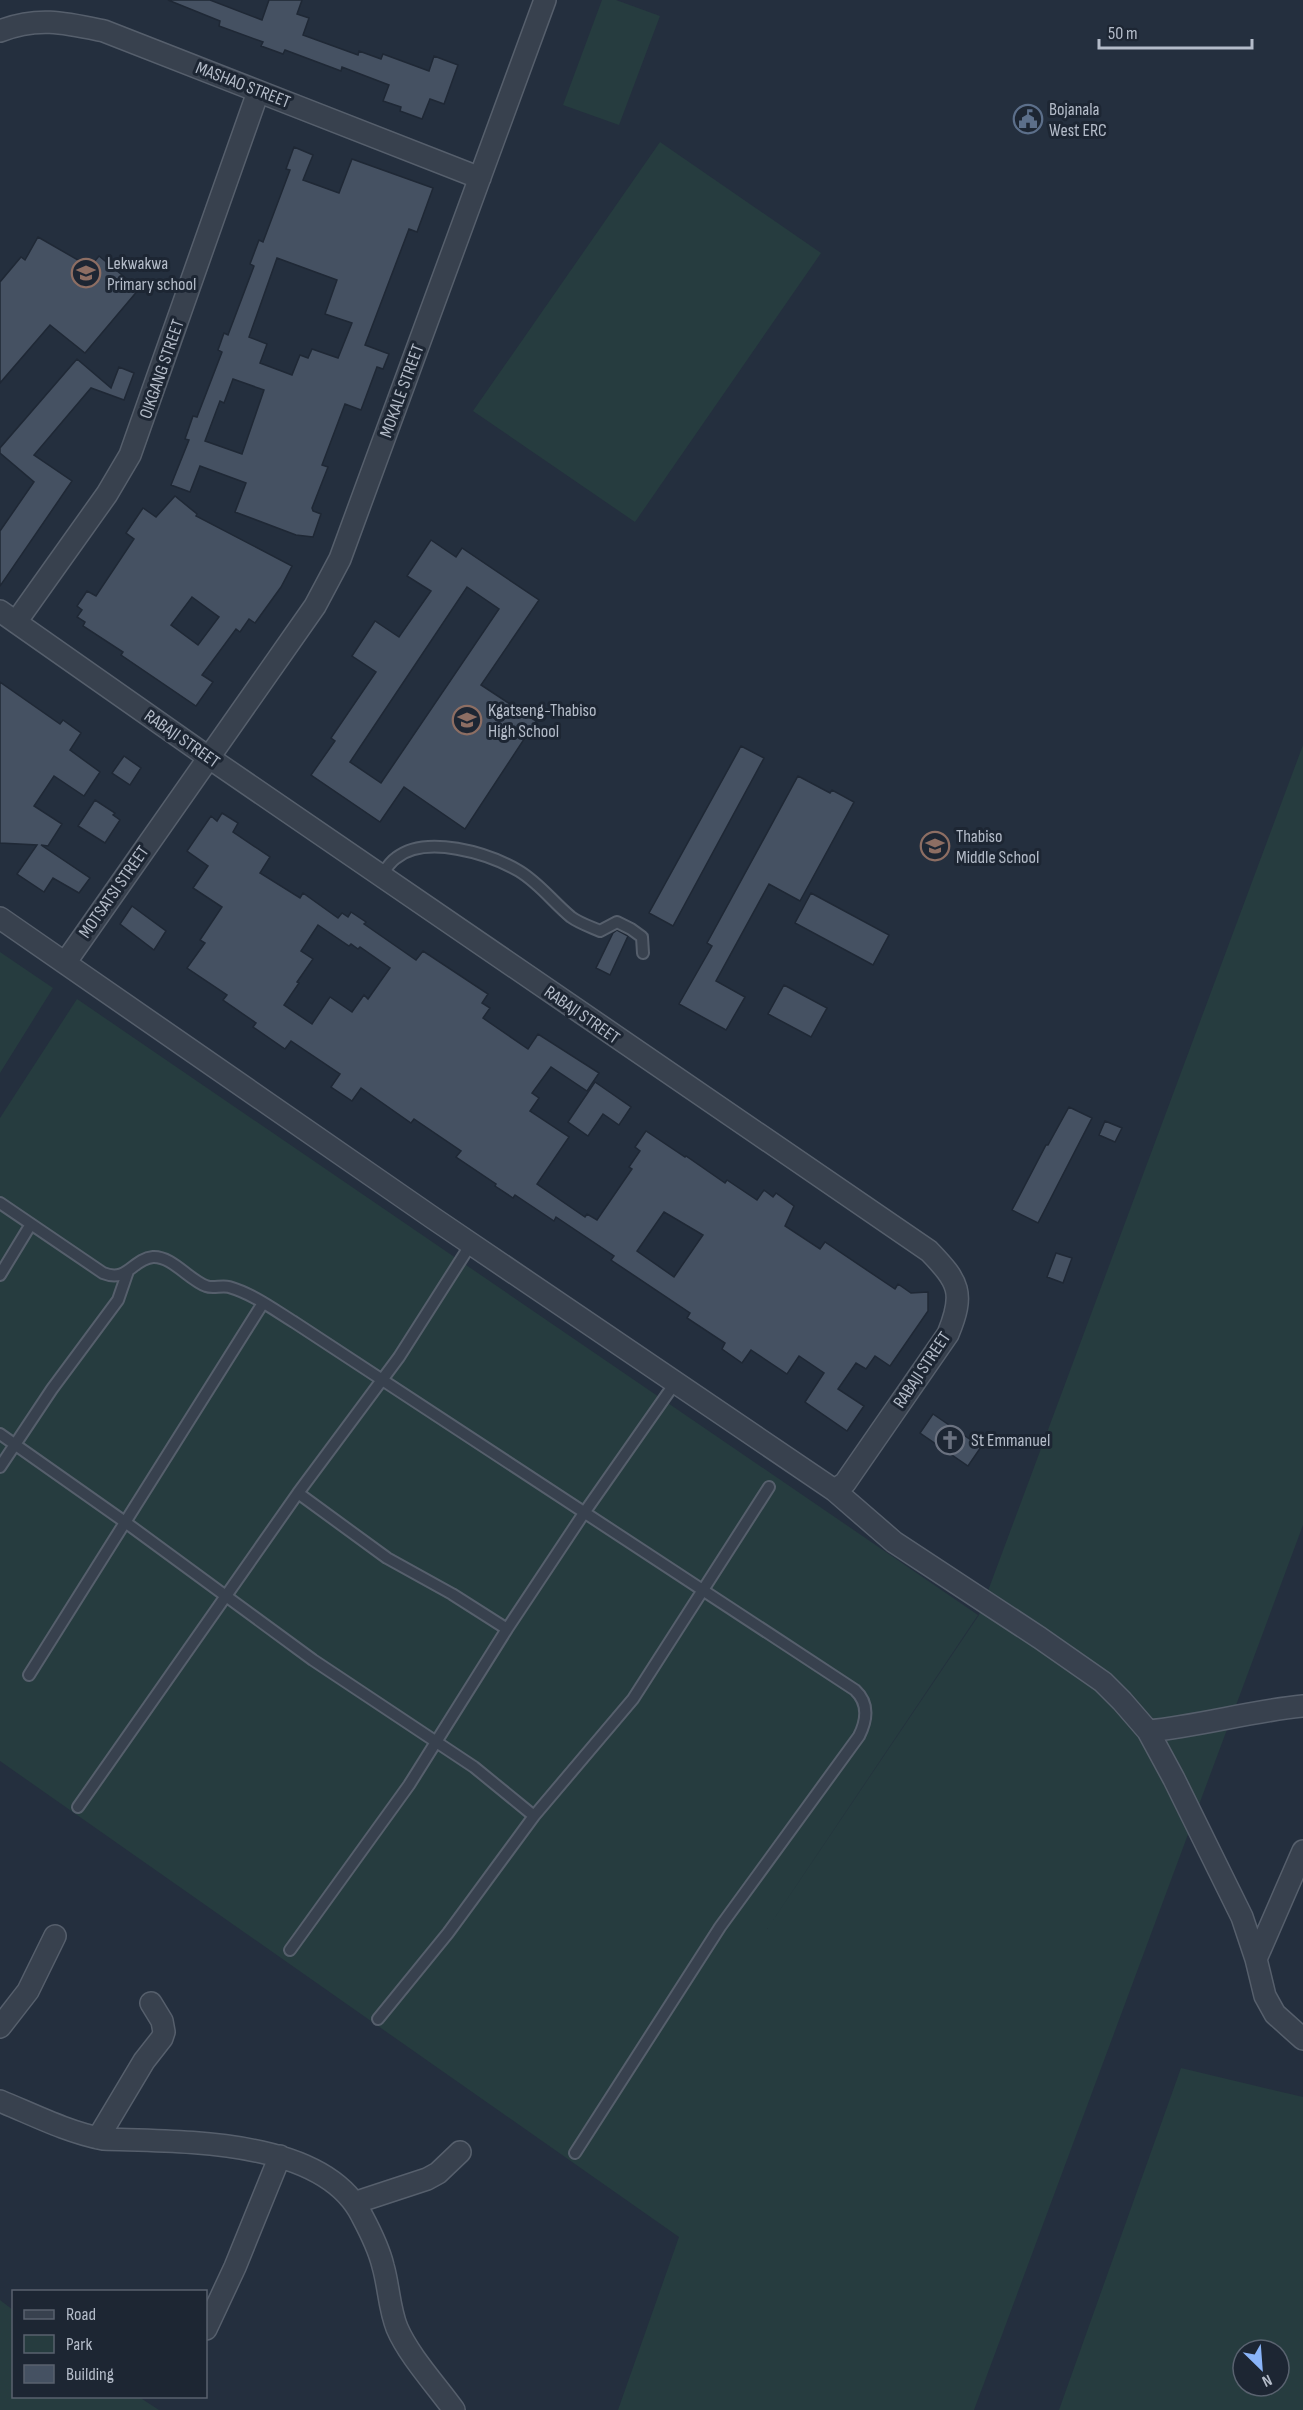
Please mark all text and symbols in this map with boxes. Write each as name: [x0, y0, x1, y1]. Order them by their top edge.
scale bar: [1099, 12, 1252, 50]
text: 50 m: [1108, 23, 1138, 44]
street label: MASHAO STREET: [193, 57, 293, 113]
place label: Bojanala West ERC: [1049, 99, 1107, 141]
public building icon: Bojanala West ERC: [1012, 103, 1044, 135]
place label: Lekwakwa Primary school: [107, 253, 196, 295]
school or university icon: Lekwakwa Primary school: [70, 257, 102, 289]
street label: OIKGANG STREET: [135, 317, 189, 421]
street label: MOKALE STREET: [375, 341, 429, 441]
place label: Kgatseng-Thabiso High School: [488, 700, 597, 742]
school or university icon: Kgatseng-Thabiso High School: [451, 704, 483, 736]
street label: RABAJI STREET: [140, 705, 224, 773]
place label: Thabiso Middle School: [956, 826, 1039, 868]
school or university icon: Thabiso Middle School: [919, 830, 951, 862]
street label: MOTSATSI STREET: [74, 842, 154, 942]
street label: RABAJI STREET: [540, 981, 624, 1049]
street label: RABAJI STREET: [889, 1328, 955, 1412]
church icon: St Emmanuel: [934, 1424, 966, 1456]
place label: St Emmanuel: [971, 1430, 1050, 1451]
legend: [12, 2290, 207, 2398]
text: Road: [66, 2304, 96, 2325]
text: Park: [66, 2334, 92, 2355]
north arrow: [1231, 2338, 1291, 2398]
text: Building: [66, 2364, 114, 2385]
text: N: [1259, 2370, 1275, 2391]

